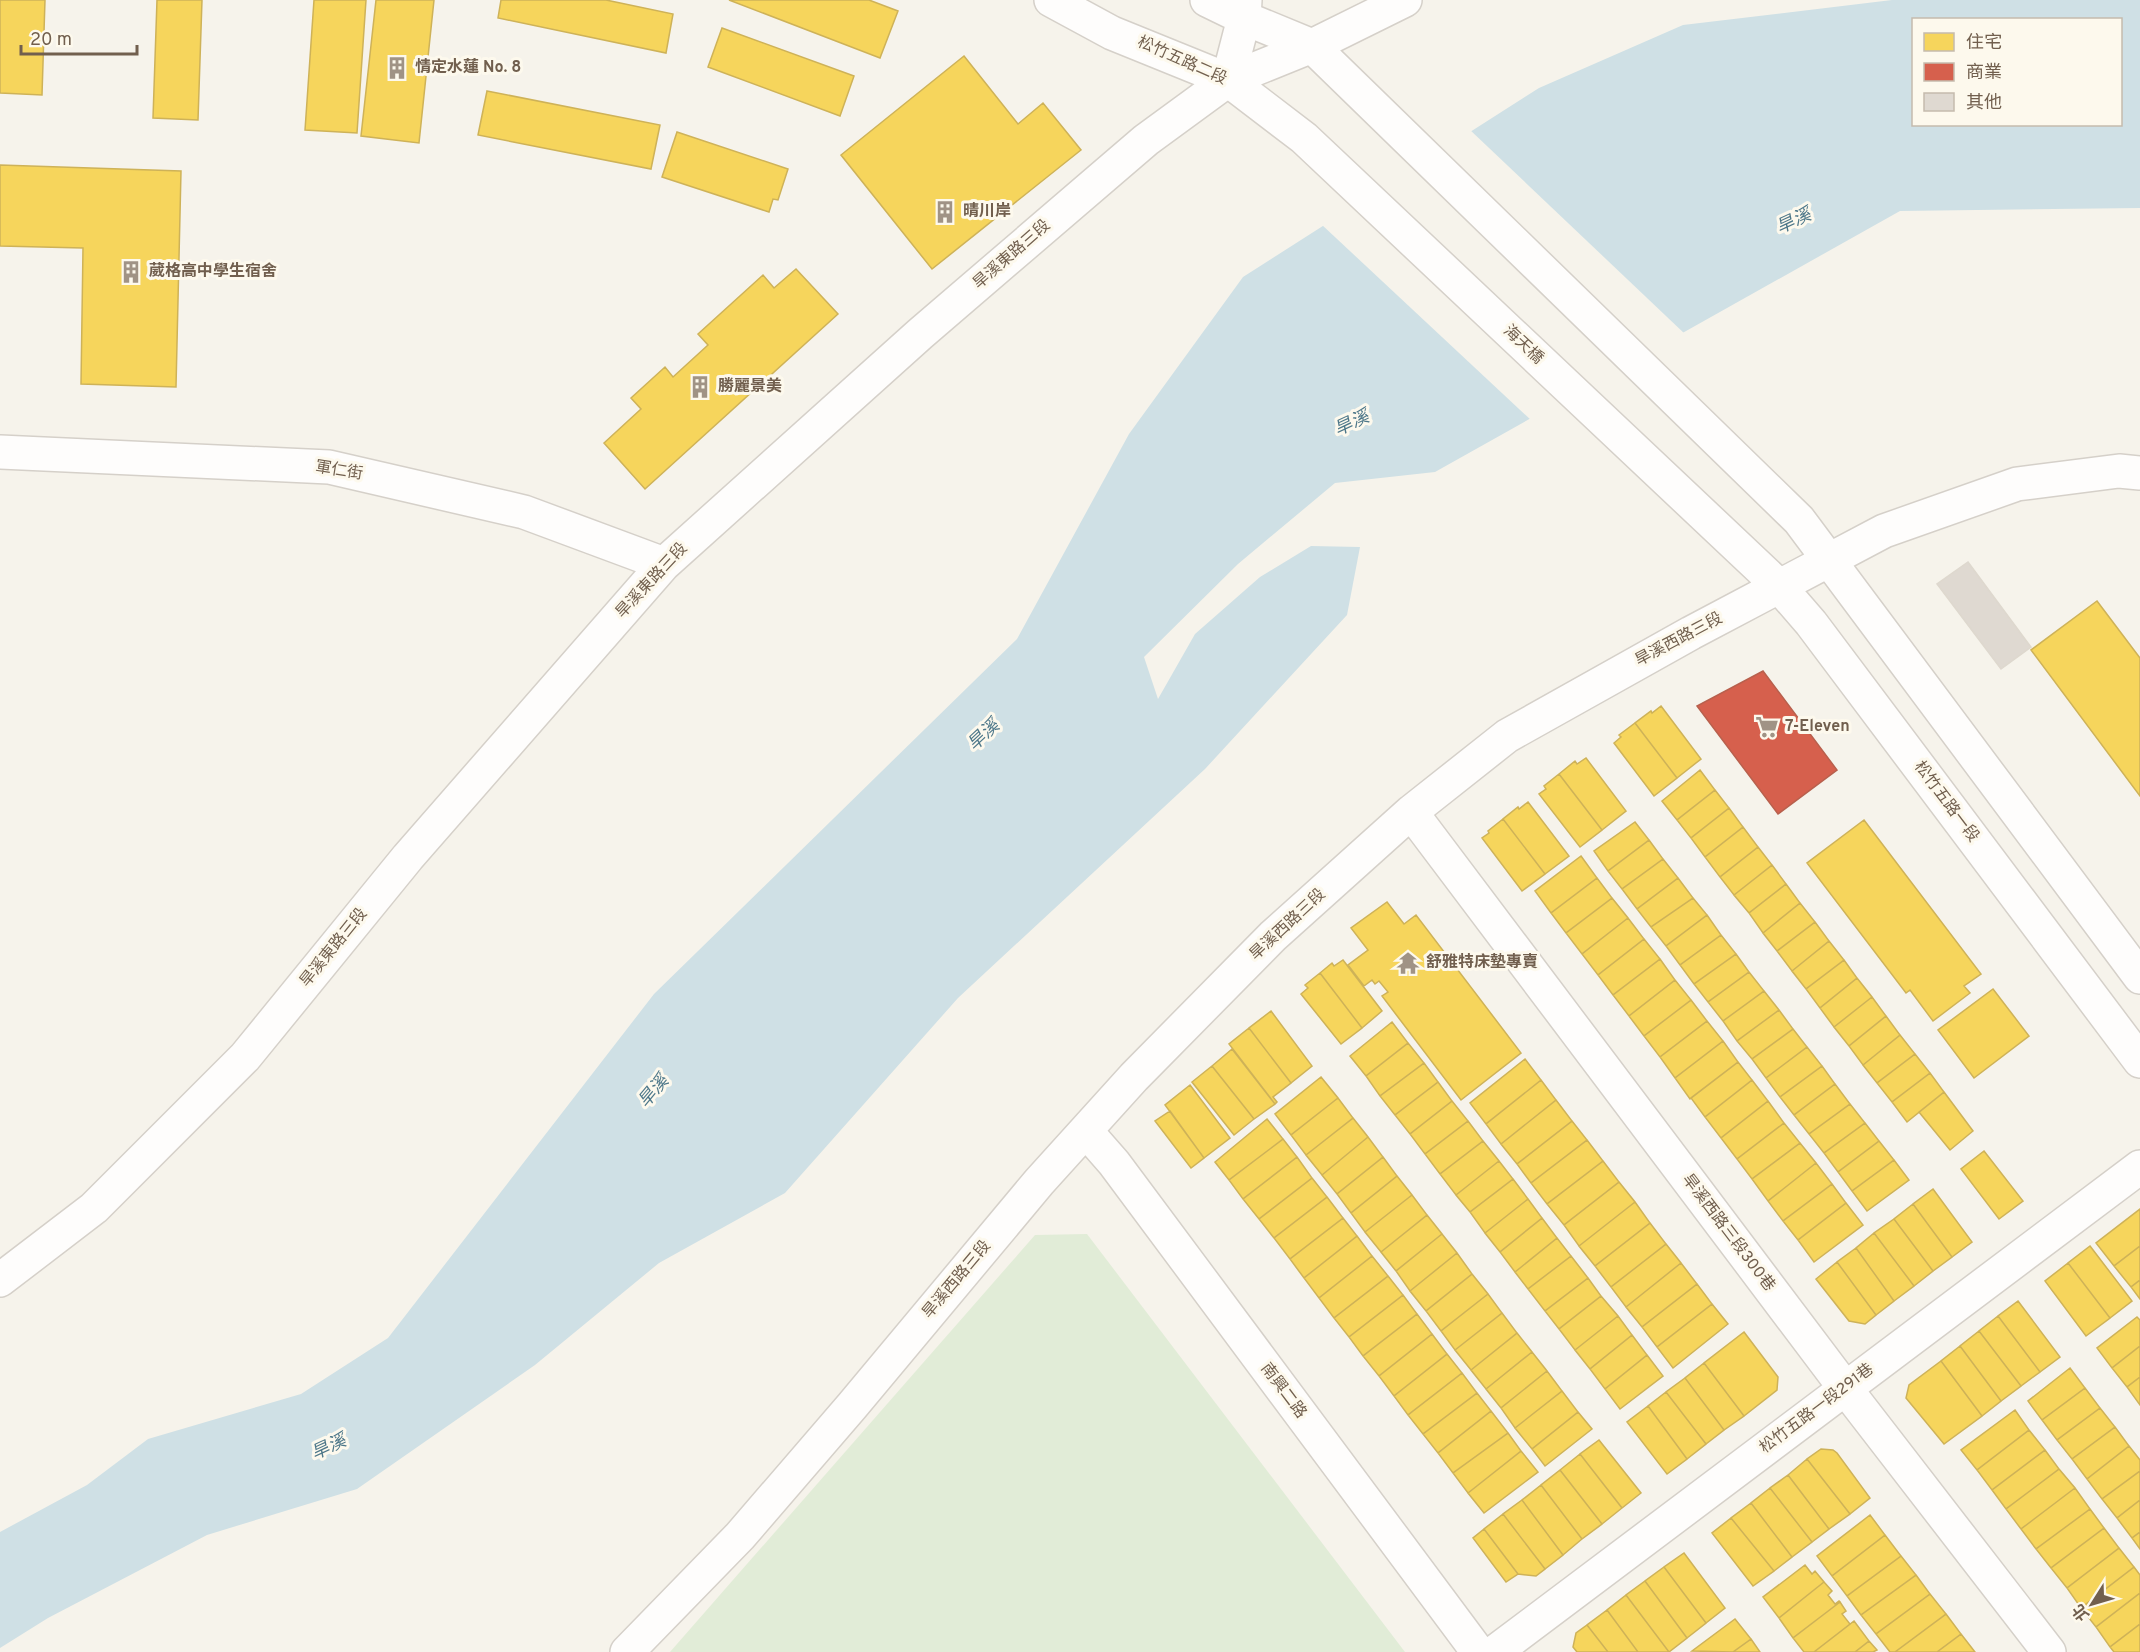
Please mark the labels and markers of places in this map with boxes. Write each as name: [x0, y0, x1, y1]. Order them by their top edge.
building icon: 情定水蓮 No. 8: [384, 55, 410, 81]
place label: 情定水蓮 No. 8: [415, 57, 521, 78]
building icon: 晴川岸: [932, 199, 958, 225]
place label: 晴川岸: [963, 202, 1011, 222]
building icon: 葳格高中學生宿舍: [118, 259, 144, 285]
place label: 葳格高中學生宿舍: [149, 262, 277, 282]
building icon: 勝麗景美: [687, 374, 713, 400]
place label: 勝麗景美: [718, 376, 782, 397]
supermarket icon: 7-Eleven: [1754, 714, 1780, 740]
place label: 7-Eleven: [1785, 717, 1850, 737]
temple icon: 舒雅特床墊專賣: [1395, 950, 1421, 976]
place label: 舒雅特床墊專賣: [1426, 952, 1538, 973]

